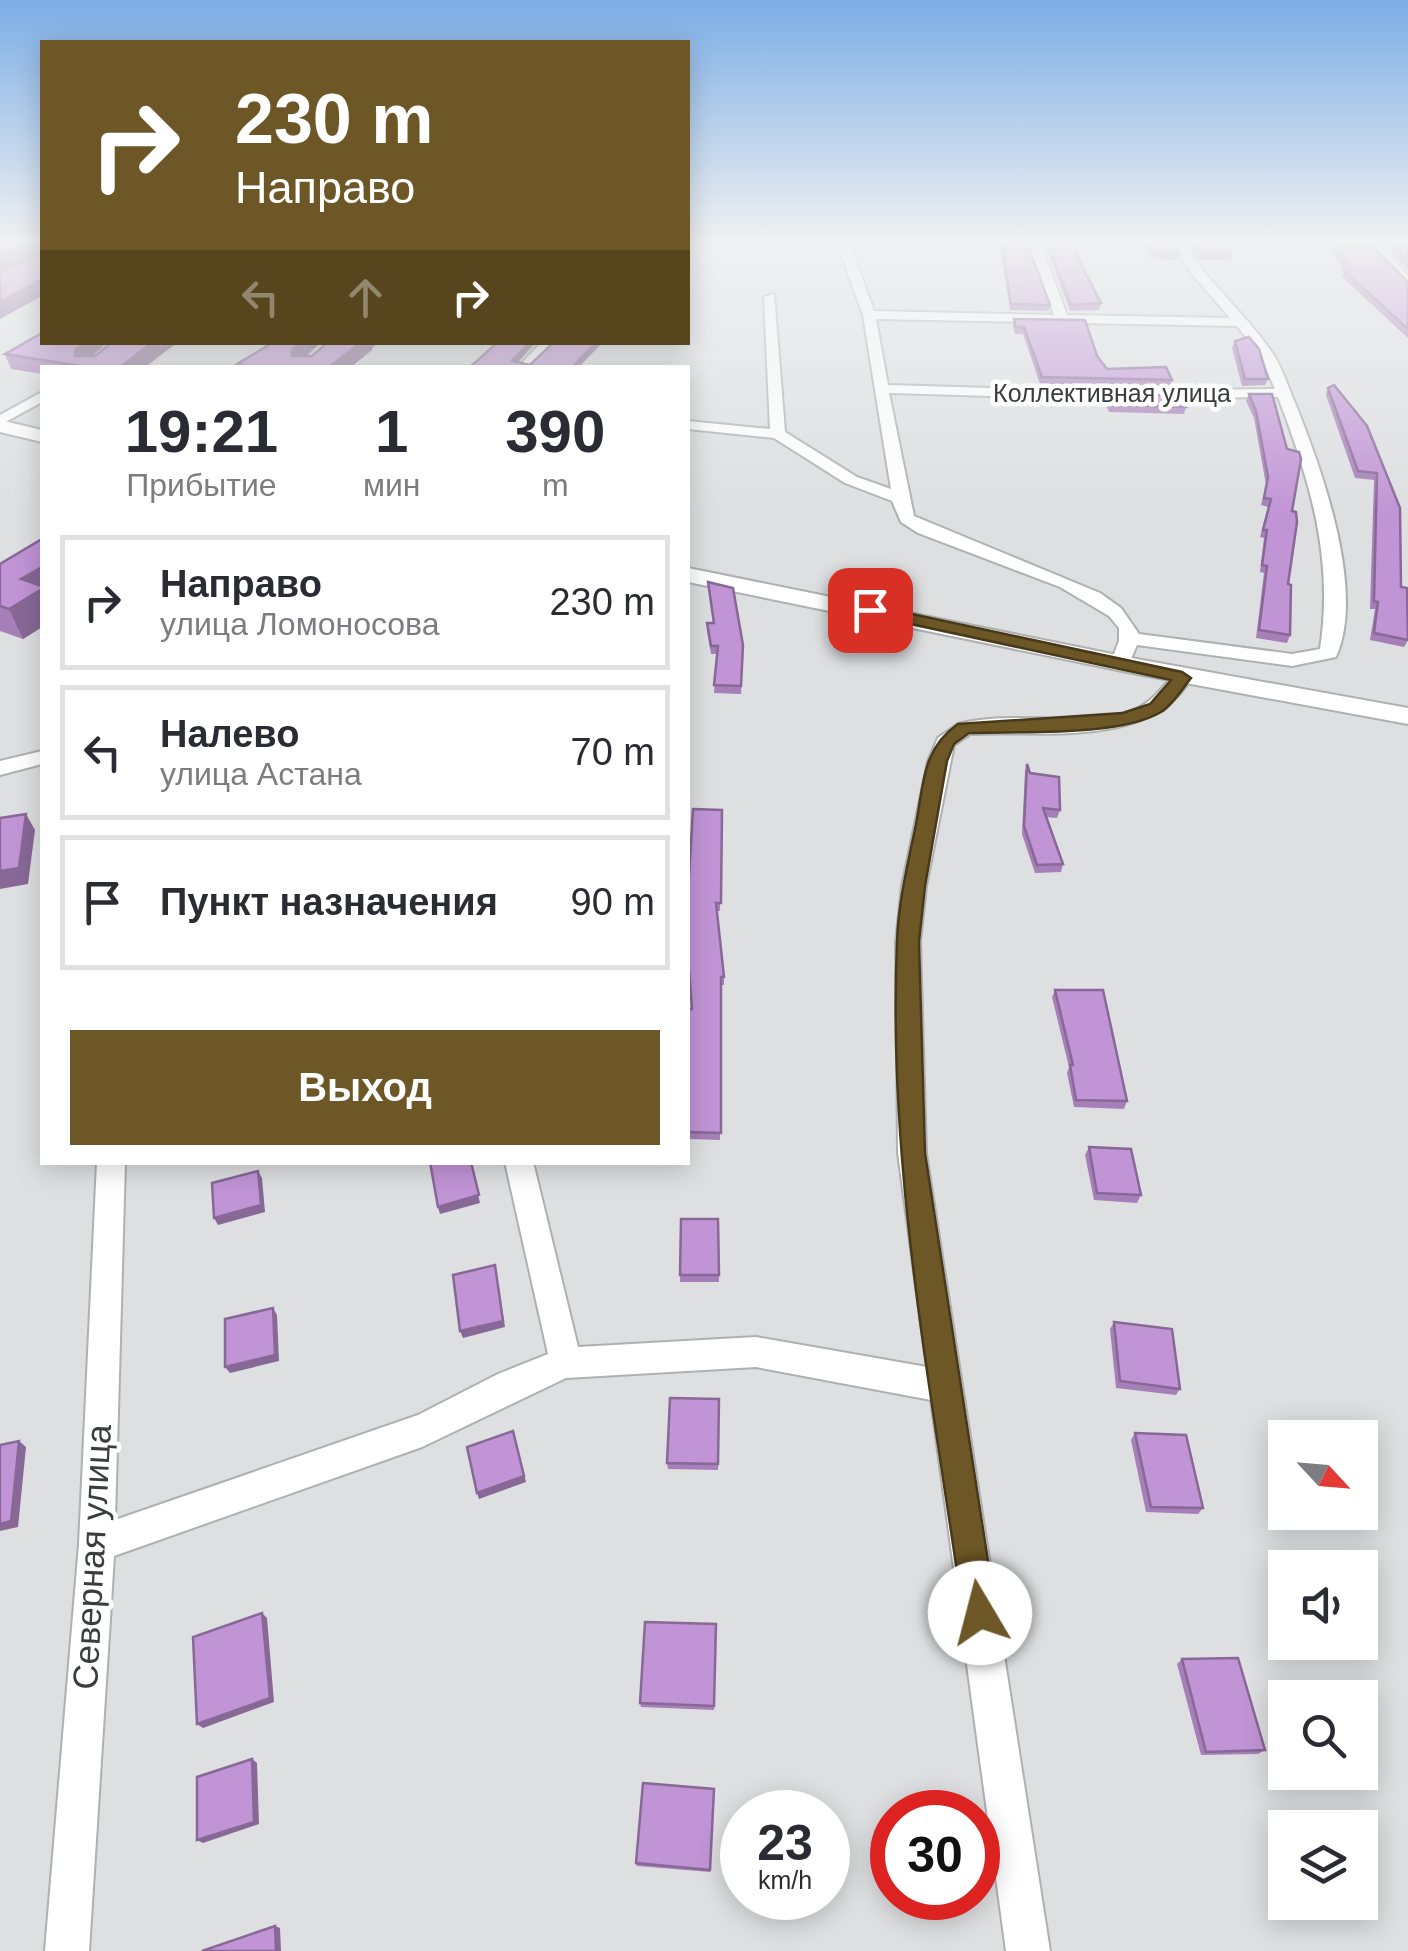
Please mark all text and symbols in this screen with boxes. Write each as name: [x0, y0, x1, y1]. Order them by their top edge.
icon: right: [70, 80, 200, 210]
text: 230 m: [235, 80, 433, 158]
text: Направо: [235, 162, 415, 213]
icon: left: [233, 270, 288, 325]
icon: ahead: [338, 270, 393, 325]
icon: right: [443, 270, 498, 325]
street label: Коллективная улица: [993, 379, 1231, 407]
text: 19:21: [125, 398, 278, 465]
text: 1: [375, 398, 408, 465]
text: 390: [505, 398, 605, 465]
text: Прибытие: [126, 467, 277, 503]
text: мин: [363, 467, 420, 503]
text: m: [542, 467, 569, 503]
text: Направо: [160, 563, 322, 605]
pin: [828, 568, 913, 653]
icon: right: [75, 575, 130, 630]
text: 230 m: [549, 581, 655, 623]
icon: arrive: [843, 583, 898, 638]
text: улица Ломоносова: [160, 606, 440, 642]
text: Налево: [160, 713, 299, 755]
icon: left: [75, 725, 130, 780]
text: 70 m: [571, 731, 655, 773]
text: улица Астана: [160, 756, 362, 792]
icon: arrive: [75, 875, 130, 930]
text: Пункт назначения: [160, 881, 498, 923]
text: 90 m: [571, 881, 655, 923]
button: Выход: [70, 1030, 660, 1145]
north arrow: [1268, 1420, 1378, 1530]
map controls: [1268, 1420, 1378, 1920]
street label: Северная улица: [65, 1423, 118, 1691]
button: sound: [1268, 1550, 1378, 1660]
position arrow: [928, 1561, 1032, 1665]
button: search: [1268, 1680, 1378, 1790]
speed limit sign: 30: [870, 1790, 1000, 1920]
button: layers: [1268, 1810, 1378, 1920]
text: 23: [757, 1815, 813, 1871]
text: km/h: [758, 1866, 812, 1894]

